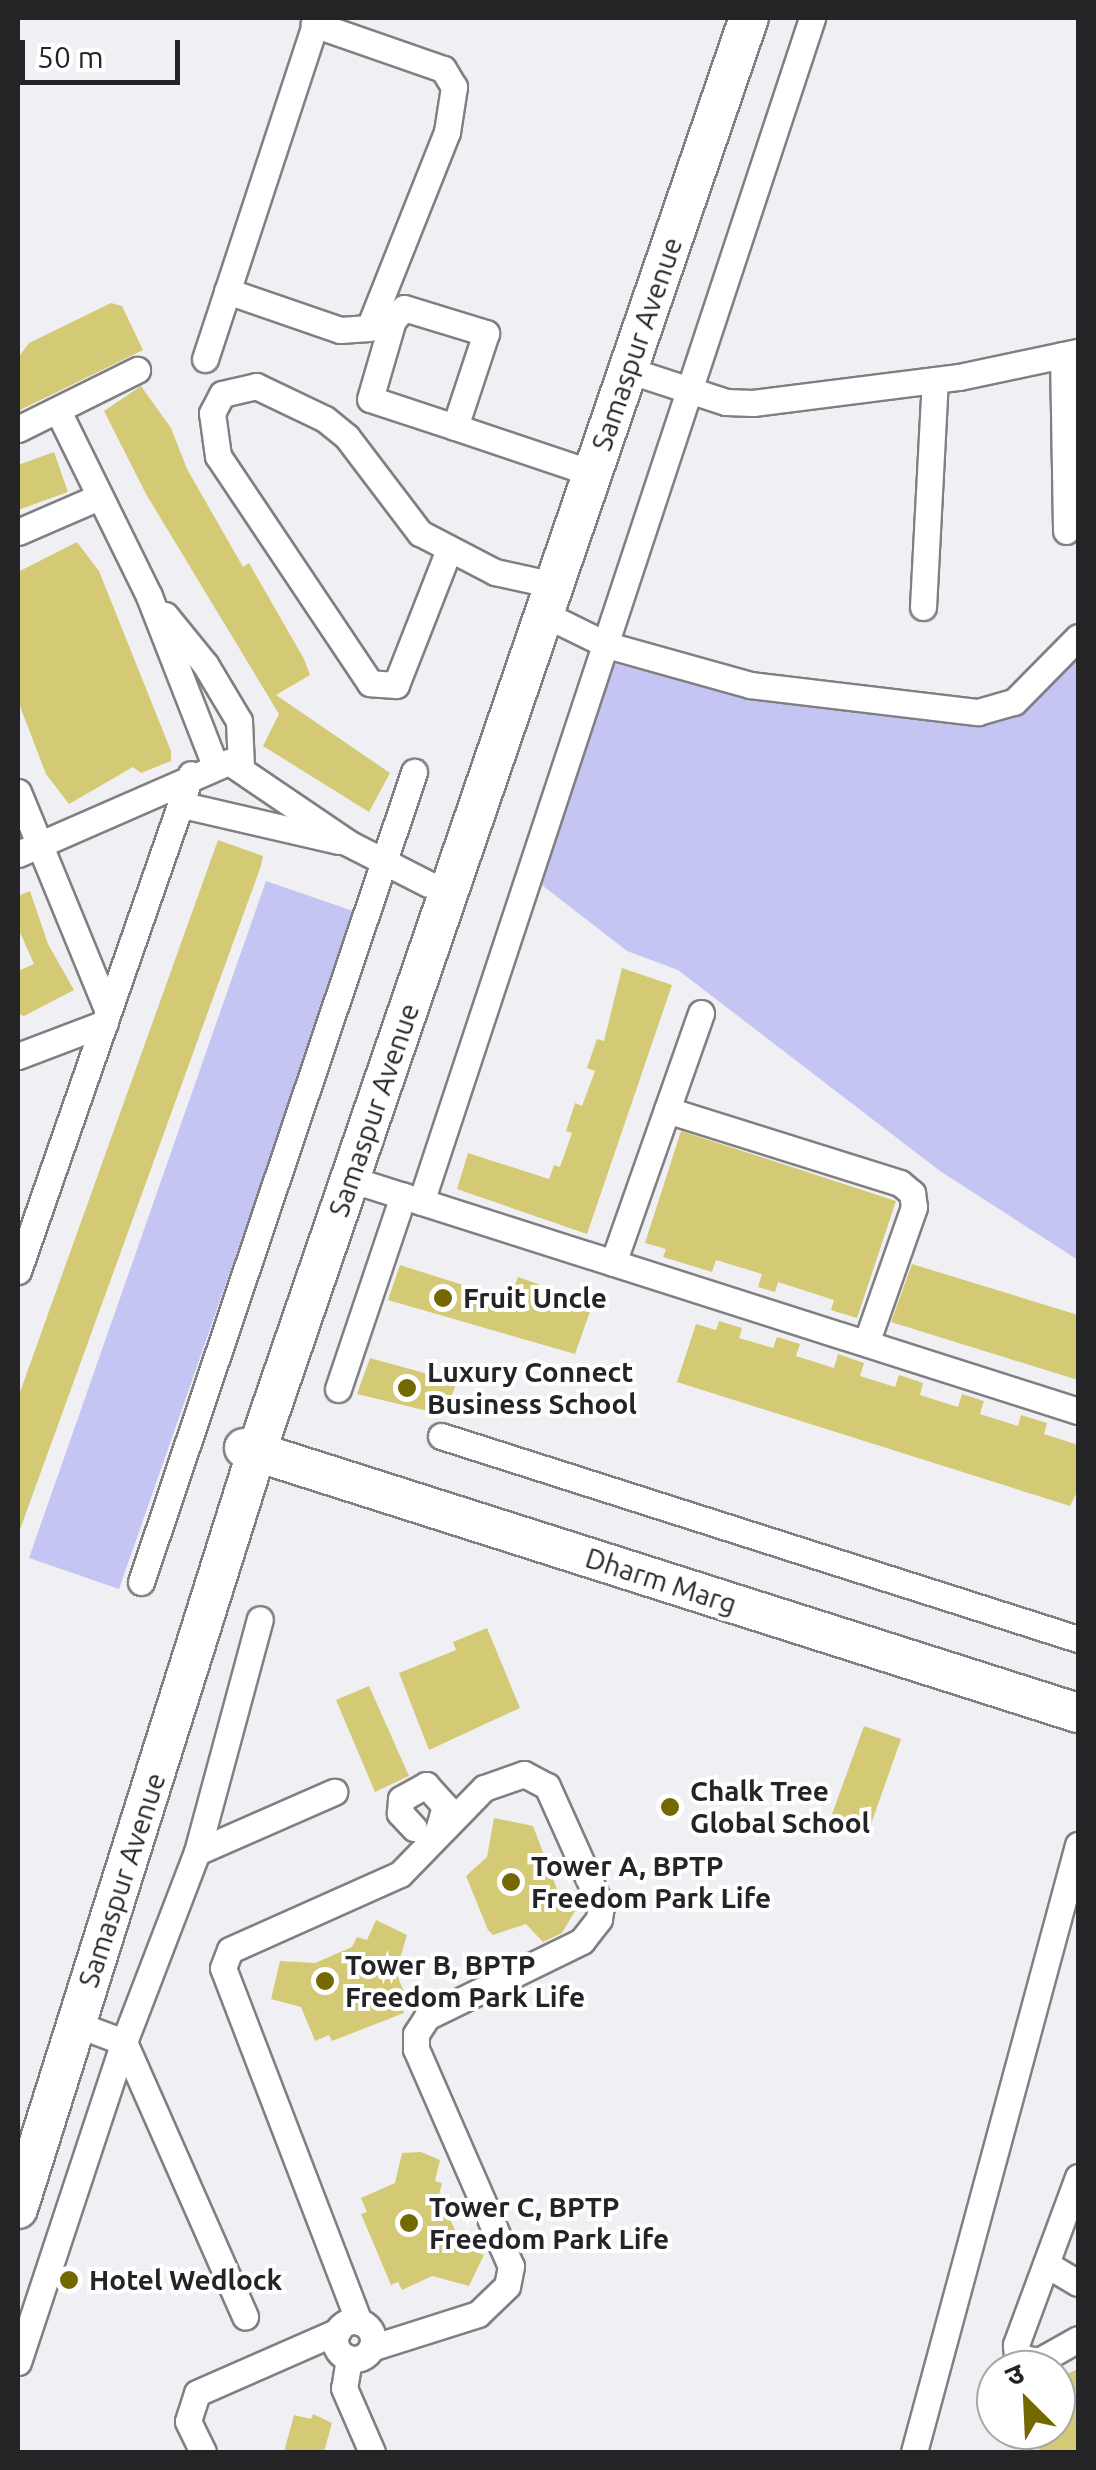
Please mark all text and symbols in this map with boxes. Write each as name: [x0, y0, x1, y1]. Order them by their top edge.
scale bar: [25, 20, 185, 82]
text: 50 m: [37, 40, 104, 74]
street label: Samaspur Avenue: [585, 233, 689, 455]
street label: Samaspur Avenue: [322, 999, 426, 1221]
place label: Fruit Uncle: [463, 1281, 607, 1315]
marker: Fruit Uncle: [432, 1287, 454, 1309]
place label: Luxury Connect Business School: [427, 1355, 637, 1421]
marker: Luxury Connect Business School: [396, 1377, 418, 1399]
street label: Dharm Marg: [581, 1541, 741, 1621]
street label: Samaspur Avenue: [71, 1769, 173, 1991]
place label: Chalk Tree Global School: [690, 1774, 870, 1840]
marker: Chalk Tree Global School: [659, 1796, 681, 1818]
place label: Tower A, BPTP Freedom Park Life: [531, 1849, 771, 1915]
marker: Tower A, BPTP Freedom Park Life: [500, 1871, 522, 1893]
place label: Tower B, BPTP Freedom Park Life: [345, 1948, 585, 2014]
marker: Tower B, BPTP Freedom Park Life: [314, 1970, 336, 1992]
place label: Tower C, BPTP Freedom Park Life: [429, 2190, 669, 2256]
marker: Tower C, BPTP Freedom Park Life: [398, 2212, 420, 2234]
place label: Hotel Wedlock: [89, 2263, 282, 2297]
marker: Hotel Wedlock: [58, 2269, 80, 2291]
north arrow: [976, 2350, 1076, 2450]
text: उ: [1001, 2356, 1028, 2391]

